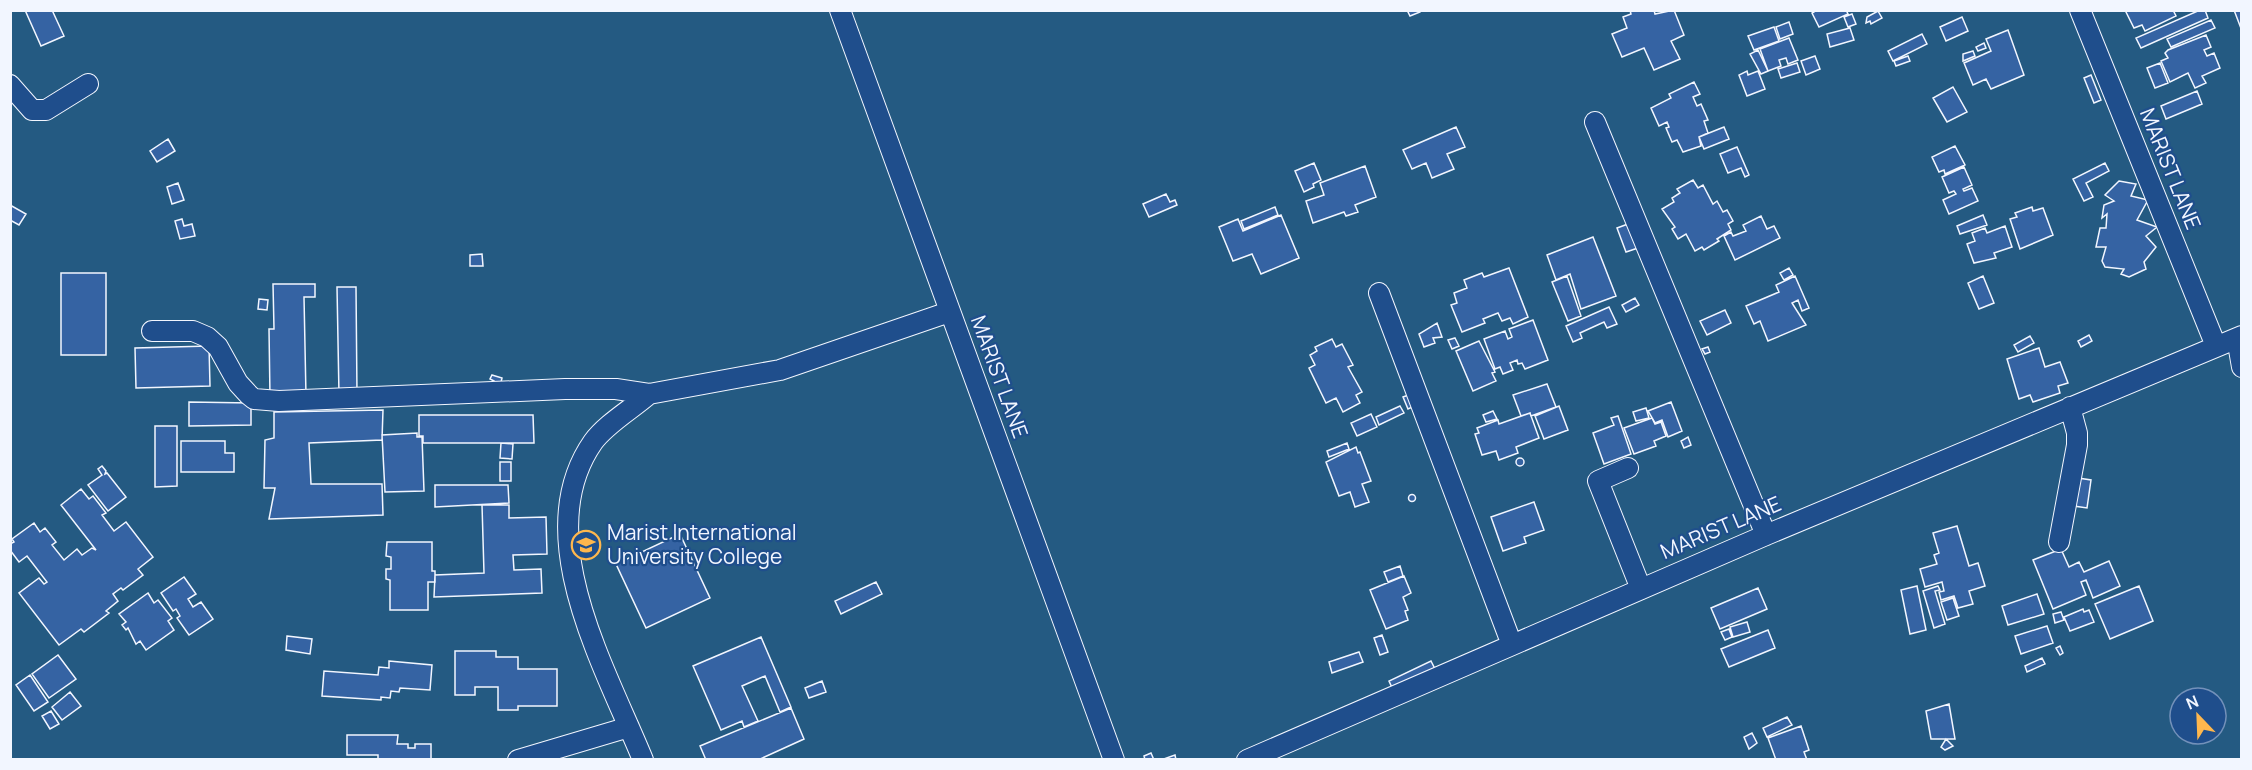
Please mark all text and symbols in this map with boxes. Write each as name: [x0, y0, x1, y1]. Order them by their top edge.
street label: MARIST LANE: [2134, 104, 2208, 233]
street label: MARIST LANE: [965, 311, 1035, 442]
street label: MARIST LANE: [1656, 489, 1785, 565]
place label: Marist International University College: [607, 518, 797, 570]
school or university icon: Marist International University College: [570, 529, 602, 561]
north arrow: [2168, 686, 2228, 746]
text: N: [2183, 690, 2202, 715]

